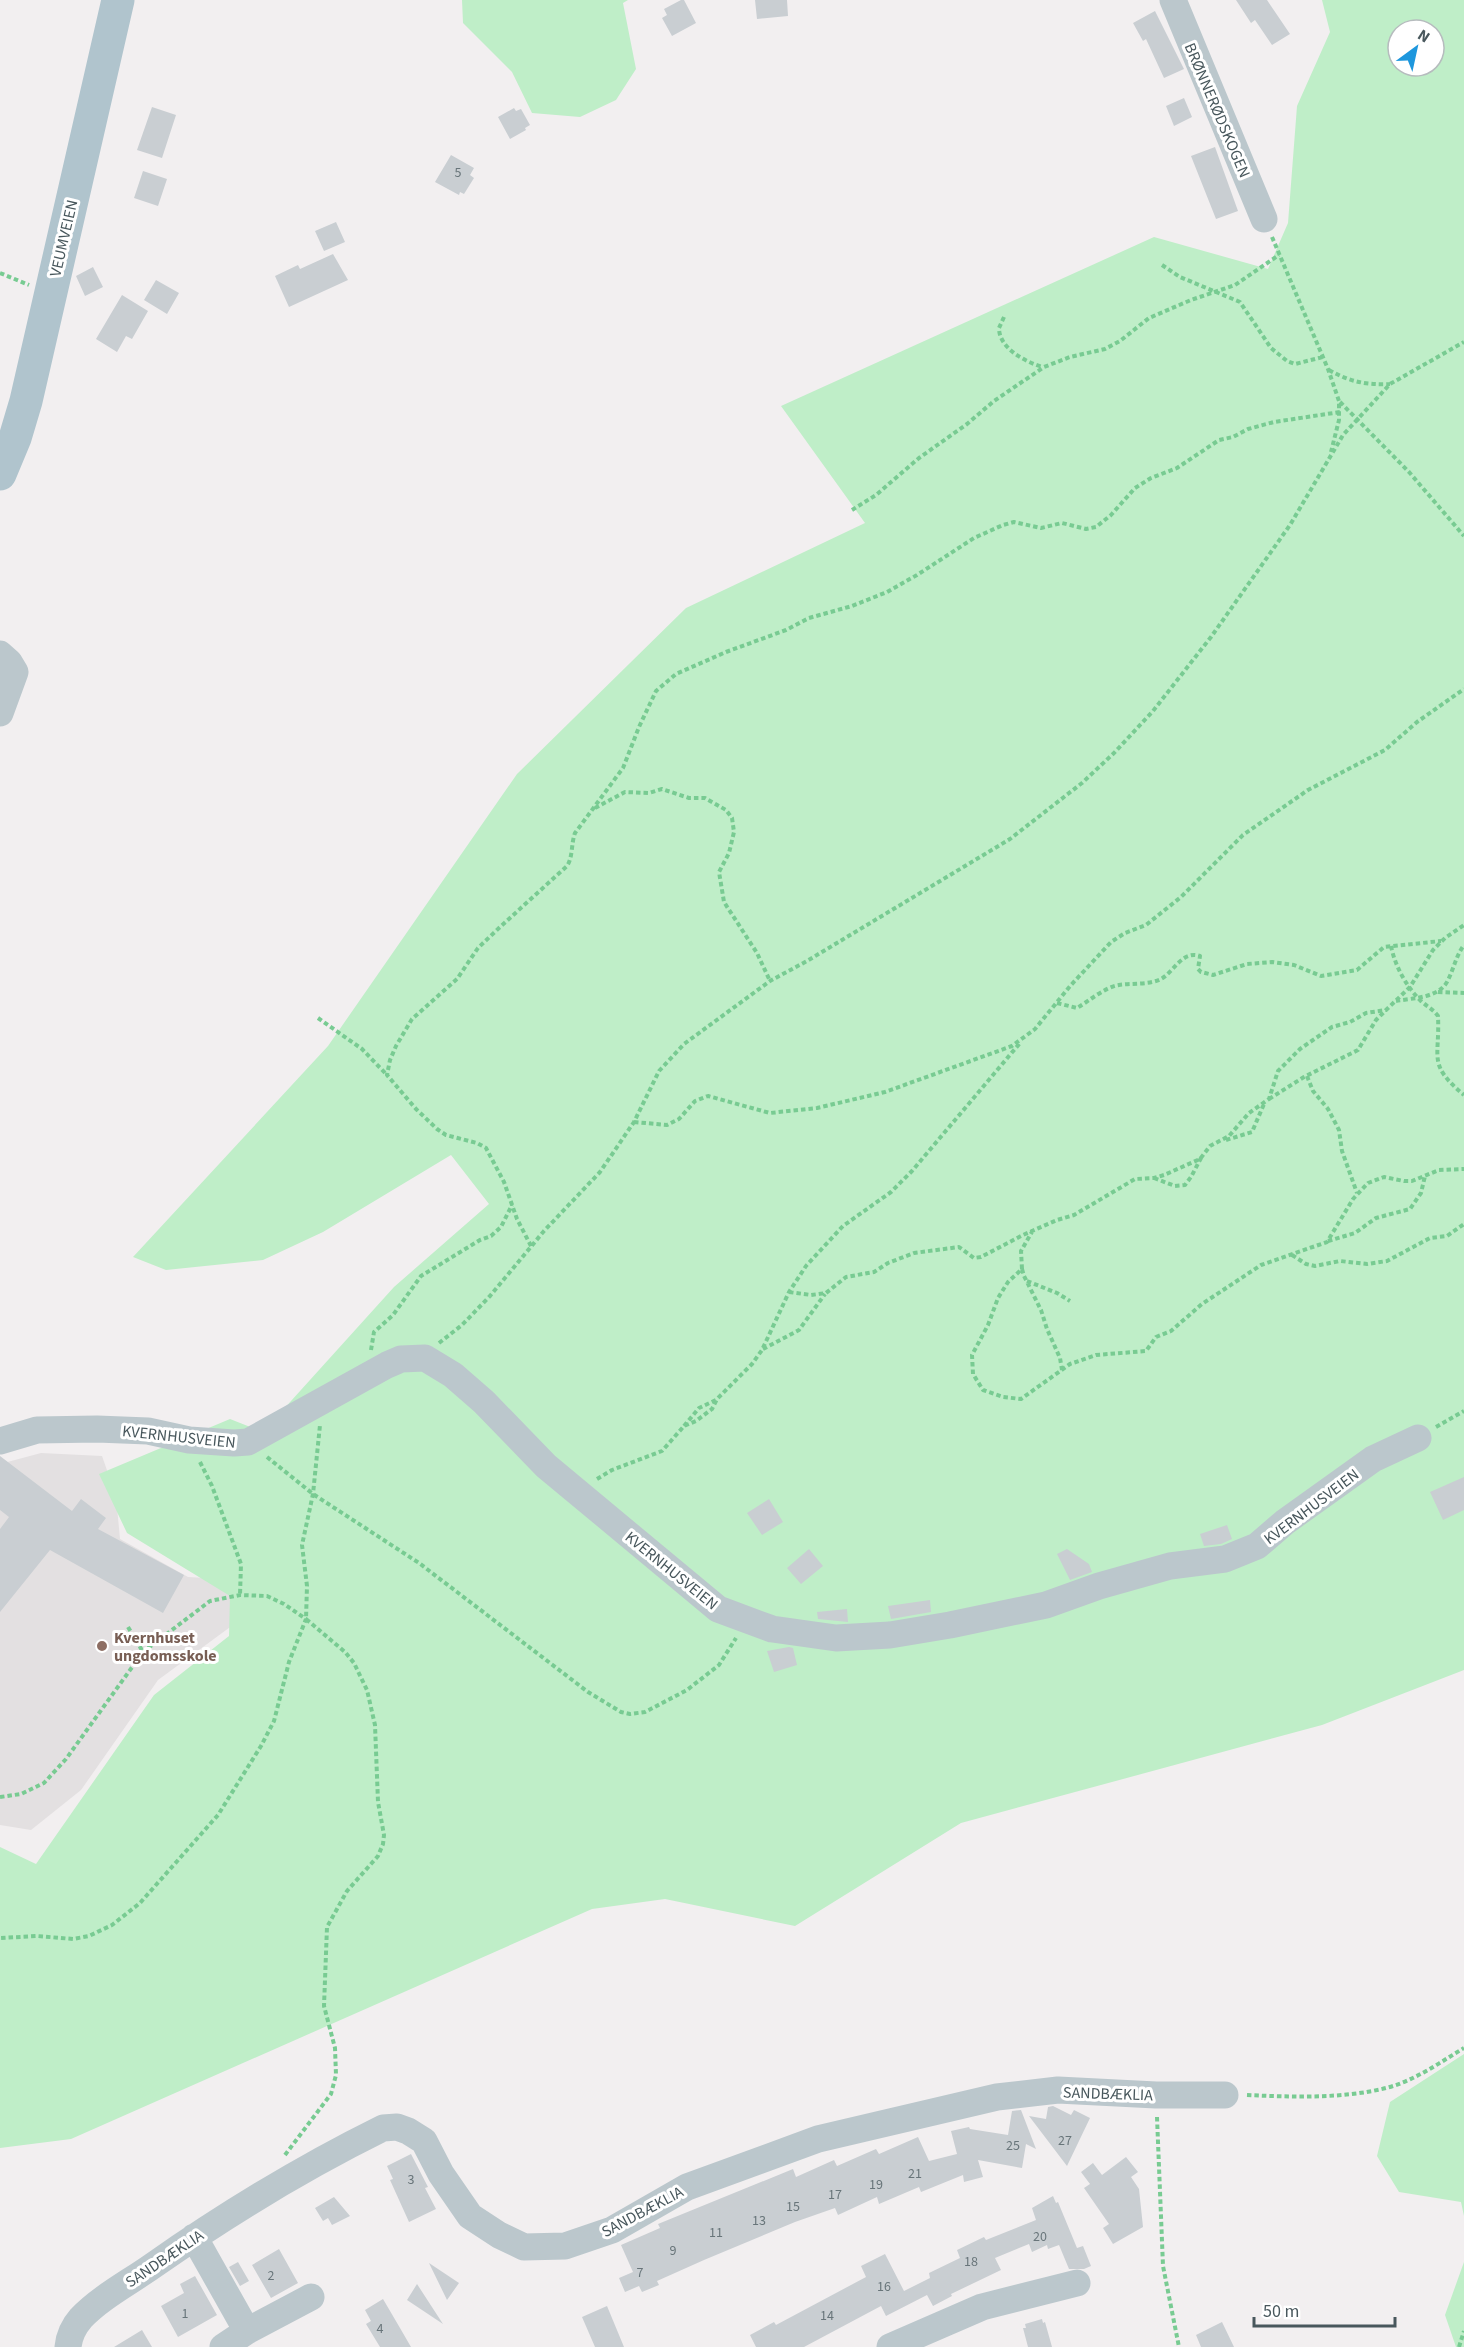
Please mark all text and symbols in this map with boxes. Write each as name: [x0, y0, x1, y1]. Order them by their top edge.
north arrow: [1386, 18, 1446, 78]
text: N: [1413, 24, 1434, 48]
street label: BRØNNERØDSKOGEN: [1179, 40, 1255, 181]
house number: 5: [455, 163, 462, 183]
street label: VEUMVEIEN: [44, 198, 83, 279]
street label: KVERNHUSVEIEN: [121, 1420, 237, 1454]
street label: KVERNHUSVEIEN: [1259, 1464, 1364, 1550]
street label: KVERNHUSVEIEN: [620, 1526, 723, 1615]
place label: Kvernhuset ungdomsskole: [114, 1627, 217, 1667]
marker: Kvernhuset ungdomsskole: [95, 1639, 109, 1653]
street label: SANDBÆKLIA: [1063, 2081, 1154, 2107]
house number: 27: [1058, 2131, 1072, 2151]
house number: 25: [1006, 2136, 1020, 2156]
house number: 21: [908, 2164, 922, 2184]
house number: 3: [408, 2170, 415, 2190]
house number: 19: [869, 2175, 883, 2195]
street label: SANDBÆKLIA: [598, 2181, 688, 2243]
house number: 17: [828, 2185, 842, 2205]
house number: 15: [786, 2197, 800, 2217]
house number: 13: [752, 2211, 766, 2231]
house number: 11: [709, 2223, 723, 2243]
street label: SANDBÆKLIA: [121, 2224, 208, 2293]
house number: 20: [1033, 2227, 1047, 2247]
house number: 9: [670, 2241, 677, 2261]
house number: 18: [964, 2252, 978, 2272]
house number: 7: [637, 2263, 644, 2283]
house number: 2: [268, 2266, 275, 2286]
house number: 16: [877, 2277, 891, 2297]
scale bar: [1254, 2290, 1395, 2328]
text: 50 m: [1263, 2299, 1299, 2324]
house number: 1: [182, 2304, 189, 2324]
house number: 14: [820, 2306, 834, 2326]
house number: 4: [377, 2319, 384, 2339]

